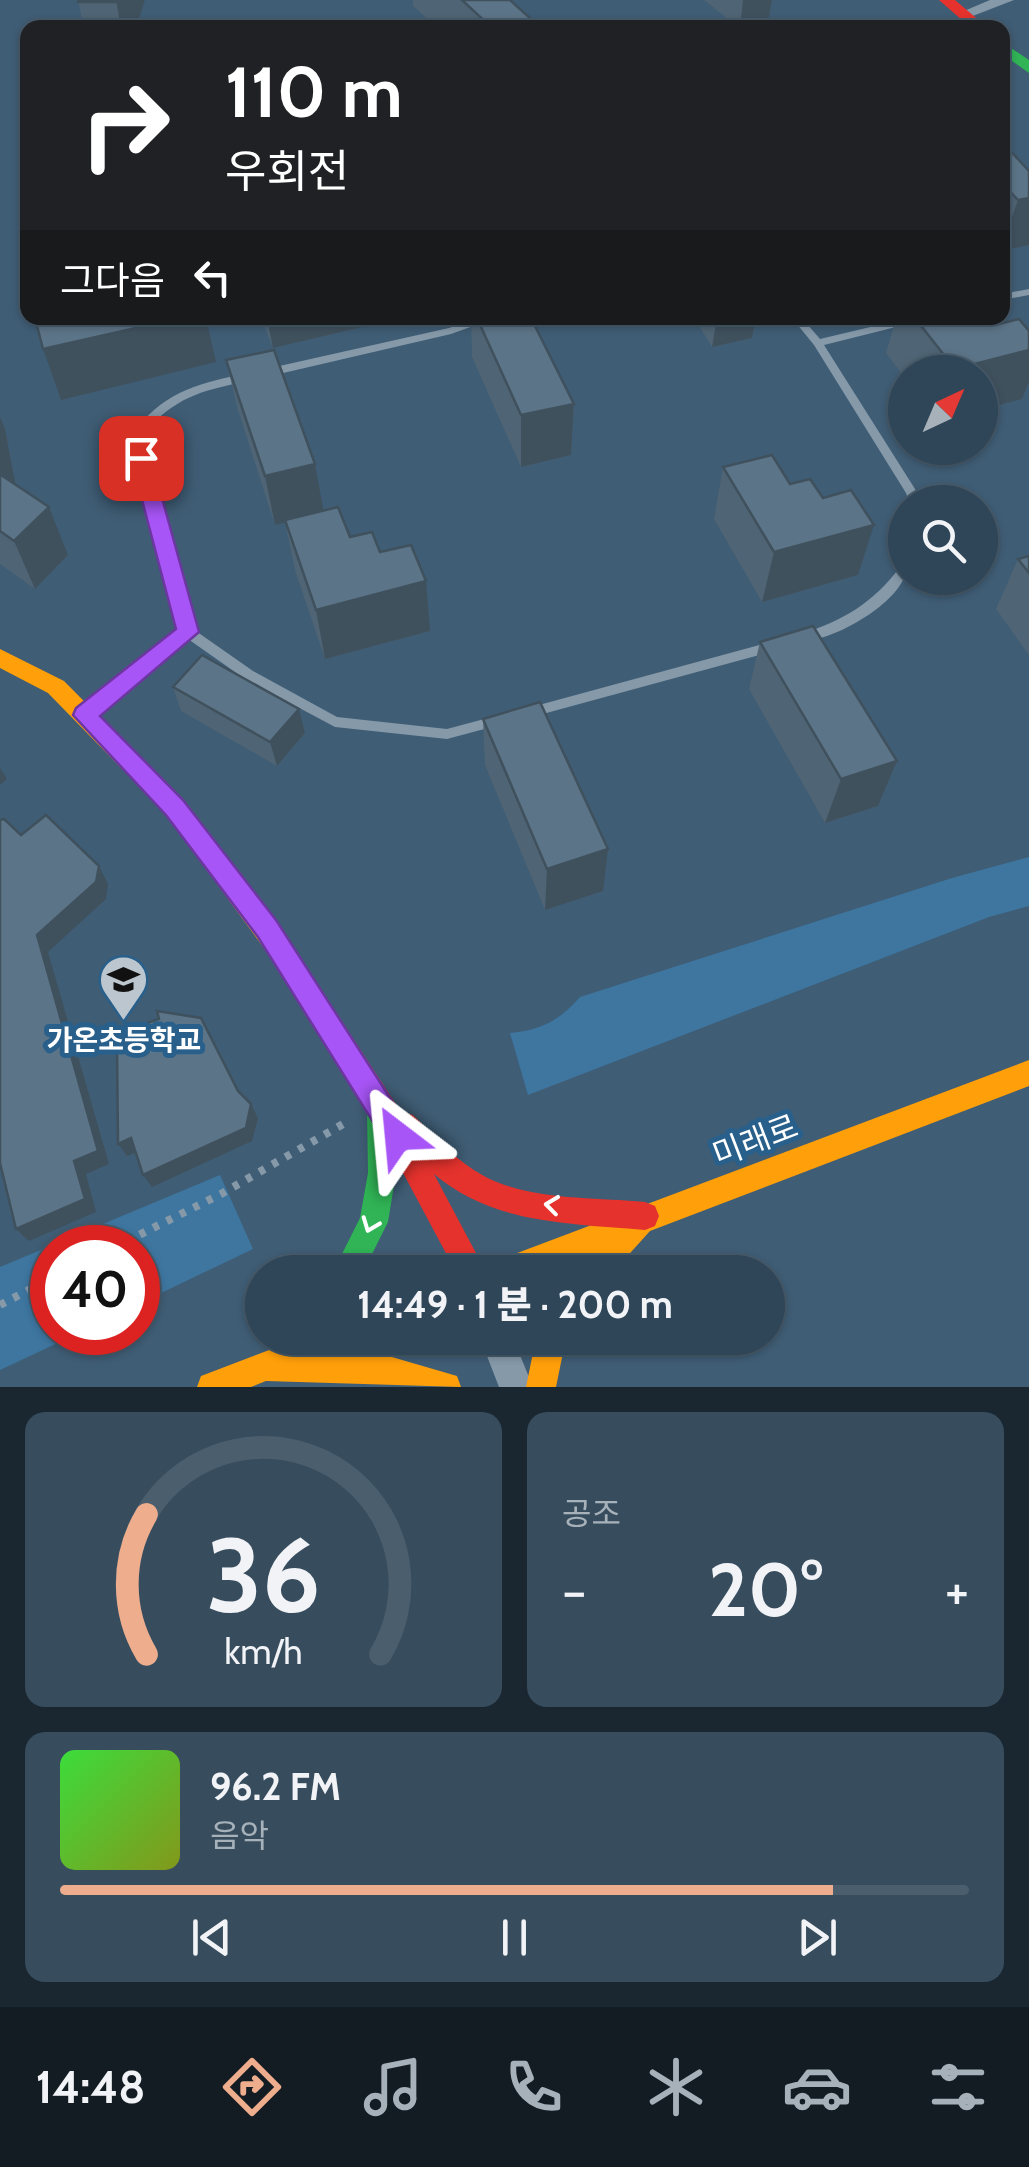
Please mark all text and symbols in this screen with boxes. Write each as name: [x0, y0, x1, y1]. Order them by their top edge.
text: 110 m: [225, 49, 403, 135]
icon: right: [60, 60, 190, 190]
text: 우회전: [225, 144, 349, 198]
icon: left: [185, 250, 240, 305]
text: 그다음: [60, 257, 165, 304]
north arrow: [888, 355, 998, 465]
map controls: [888, 355, 998, 595]
pin: [99, 416, 184, 501]
icon: arrive: [114, 431, 169, 486]
button: search: [888, 485, 998, 595]
school or university icon: 가온초등학교: [98, 954, 150, 1022]
place label: 가온초등학교: [47, 1023, 201, 1057]
position arrow: [346, 1084, 450, 1188]
street label: 미래로: [707, 1106, 803, 1174]
one-way arrow: [544, 1195, 560, 1216]
one-way arrow: [361, 1215, 382, 1232]
speed limit sign: 40: [30, 1225, 160, 1355]
text: 14:49 · 1 분 · 200 m: [357, 1281, 673, 1328]
text: 공조: [562, 1494, 621, 1533]
text: 36: [206, 1512, 321, 1638]
text: 20°: [708, 1544, 823, 1635]
text: −: [562, 1557, 586, 1624]
text: +: [945, 1557, 969, 1624]
text: km/h: [224, 1630, 303, 1673]
text: 96.2 FM: [210, 1763, 341, 1810]
text: 음악: [210, 1816, 269, 1855]
icon: previous: [184, 1910, 239, 1965]
icon: pause: [487, 1910, 542, 1965]
icon: next: [790, 1910, 845, 1965]
icon: directions: [217, 2052, 287, 2122]
icon: music: [358, 2052, 428, 2122]
icon: phone: [499, 2052, 569, 2122]
icon: climate: [641, 2052, 711, 2122]
icon: car: [782, 2052, 852, 2122]
icon: filters: [923, 2052, 993, 2122]
text: 14:48: [36, 2060, 145, 2114]

